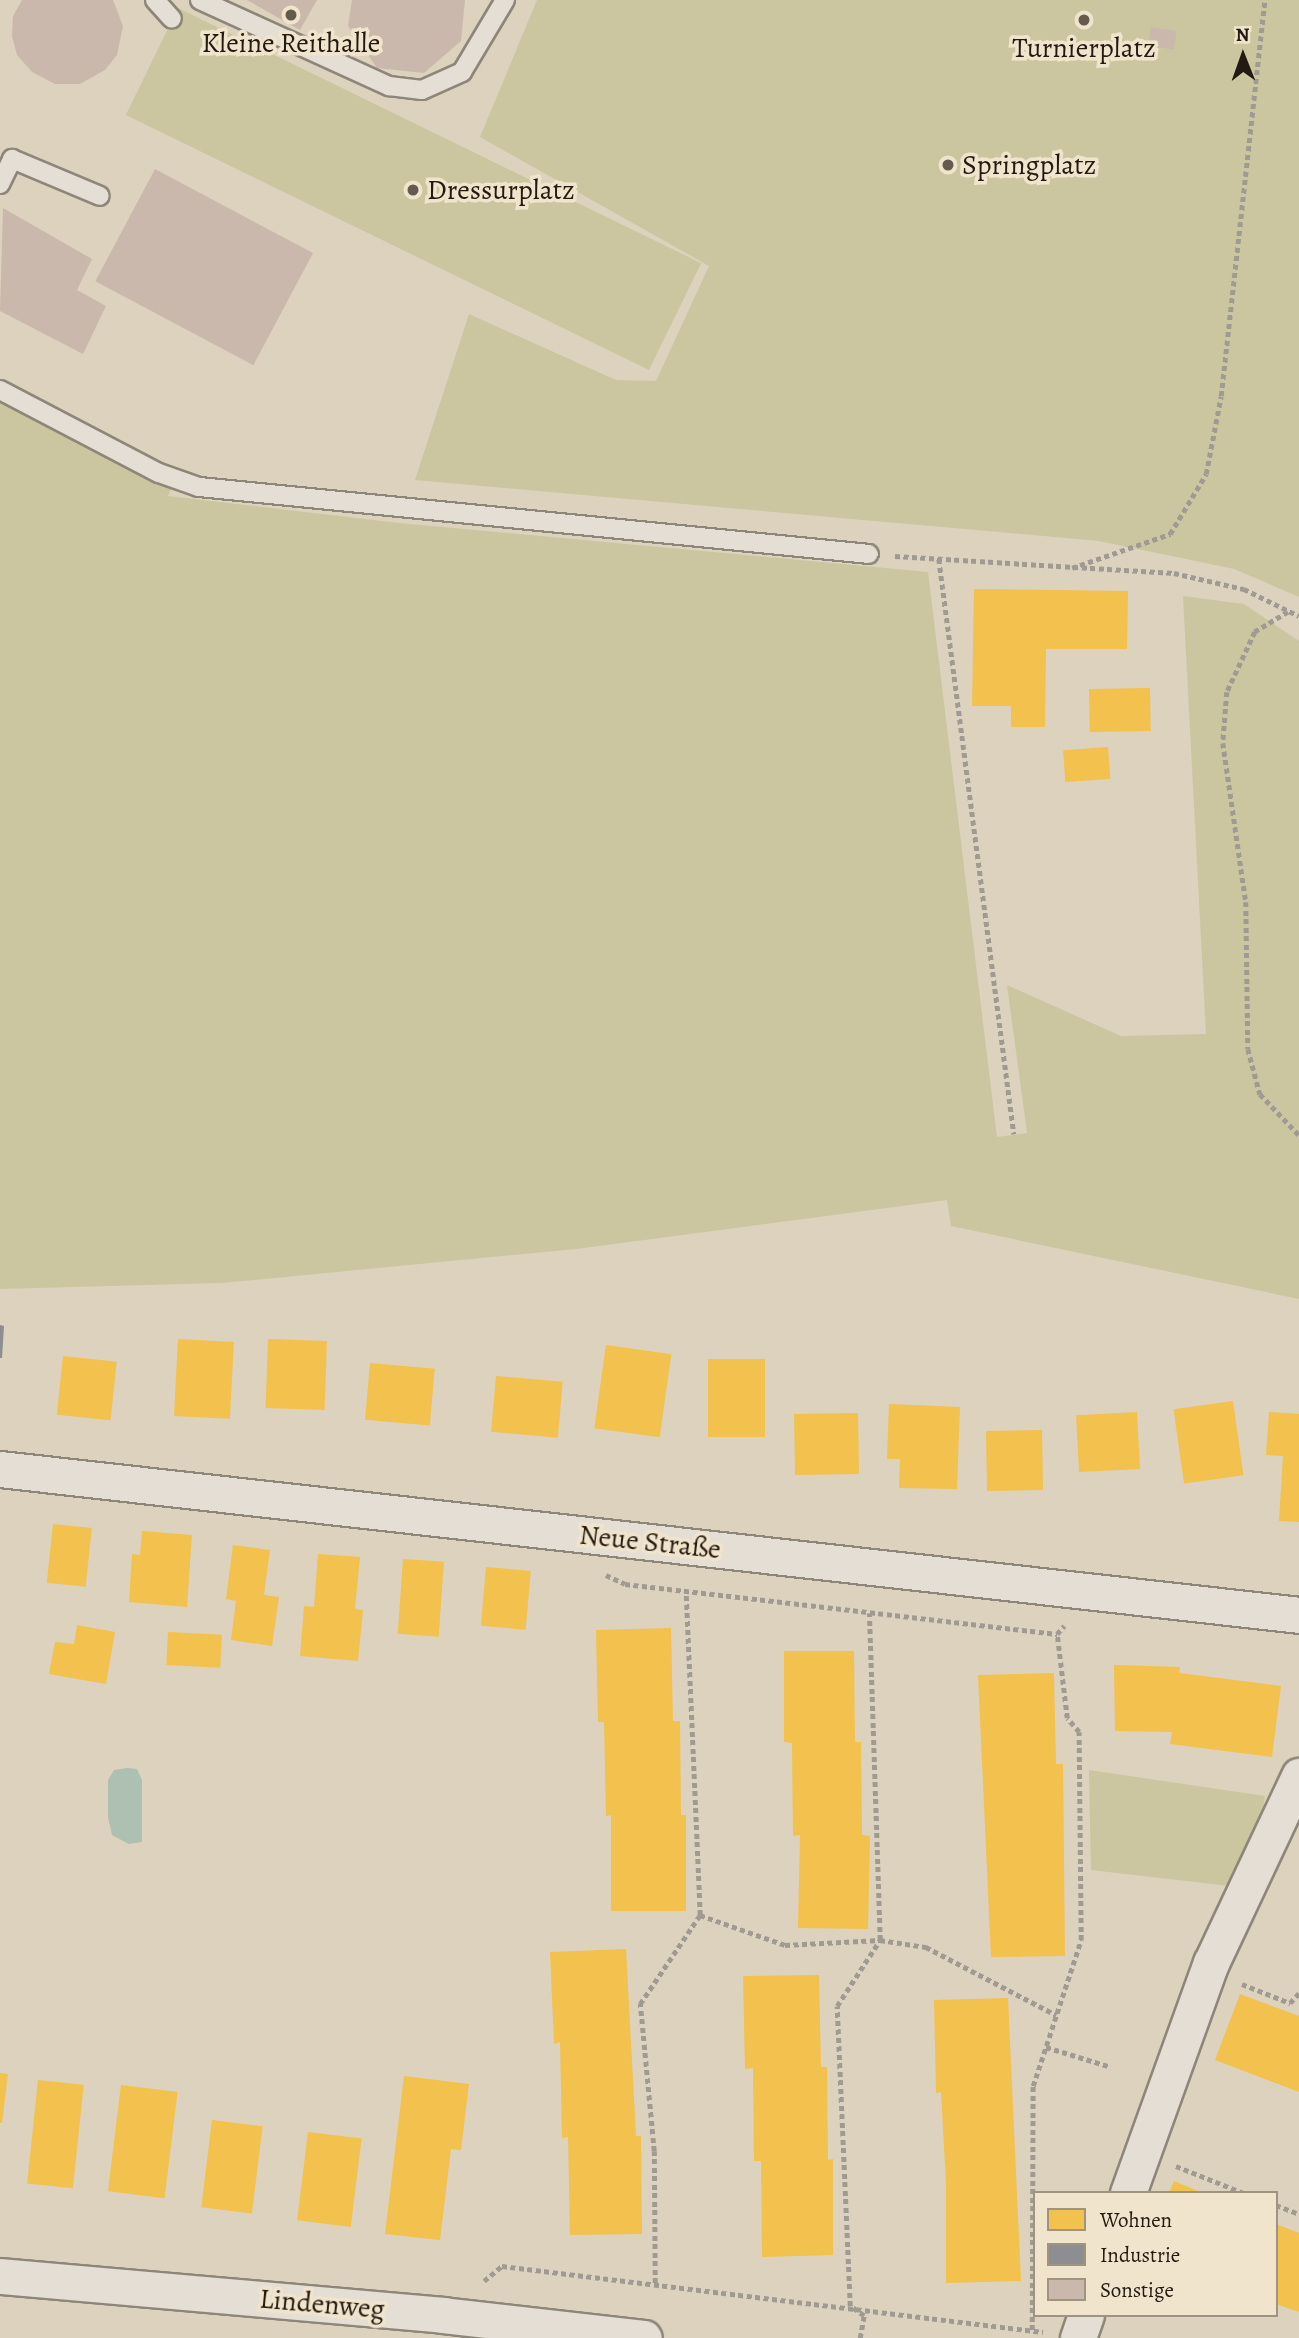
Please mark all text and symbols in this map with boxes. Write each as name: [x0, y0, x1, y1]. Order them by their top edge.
marker: Kleine Reithalle: [283, 7, 299, 23]
marker: Turnierplatz: [1076, 12, 1092, 28]
north arrow: [1208, 21, 1278, 91]
text: N: [1235, 22, 1250, 48]
place label: Kleine Reithalle: [202, 26, 380, 60]
place label: Turnierplatz: [1012, 31, 1156, 65]
place label: Springplatz: [962, 148, 1096, 182]
marker: Springplatz: [940, 157, 956, 173]
place label: Dressurplatz: [427, 173, 575, 207]
marker: Dressurplatz: [405, 182, 421, 198]
street label: Neue Straße: [578, 1518, 722, 1566]
legend: [1033, 2191, 1278, 2317]
text: Wohnen: [1100, 2206, 1172, 2234]
text: Industrie: [1100, 2241, 1180, 2269]
text: Sonstige: [1100, 2276, 1174, 2304]
street label: Lindenweg: [258, 2282, 386, 2326]

